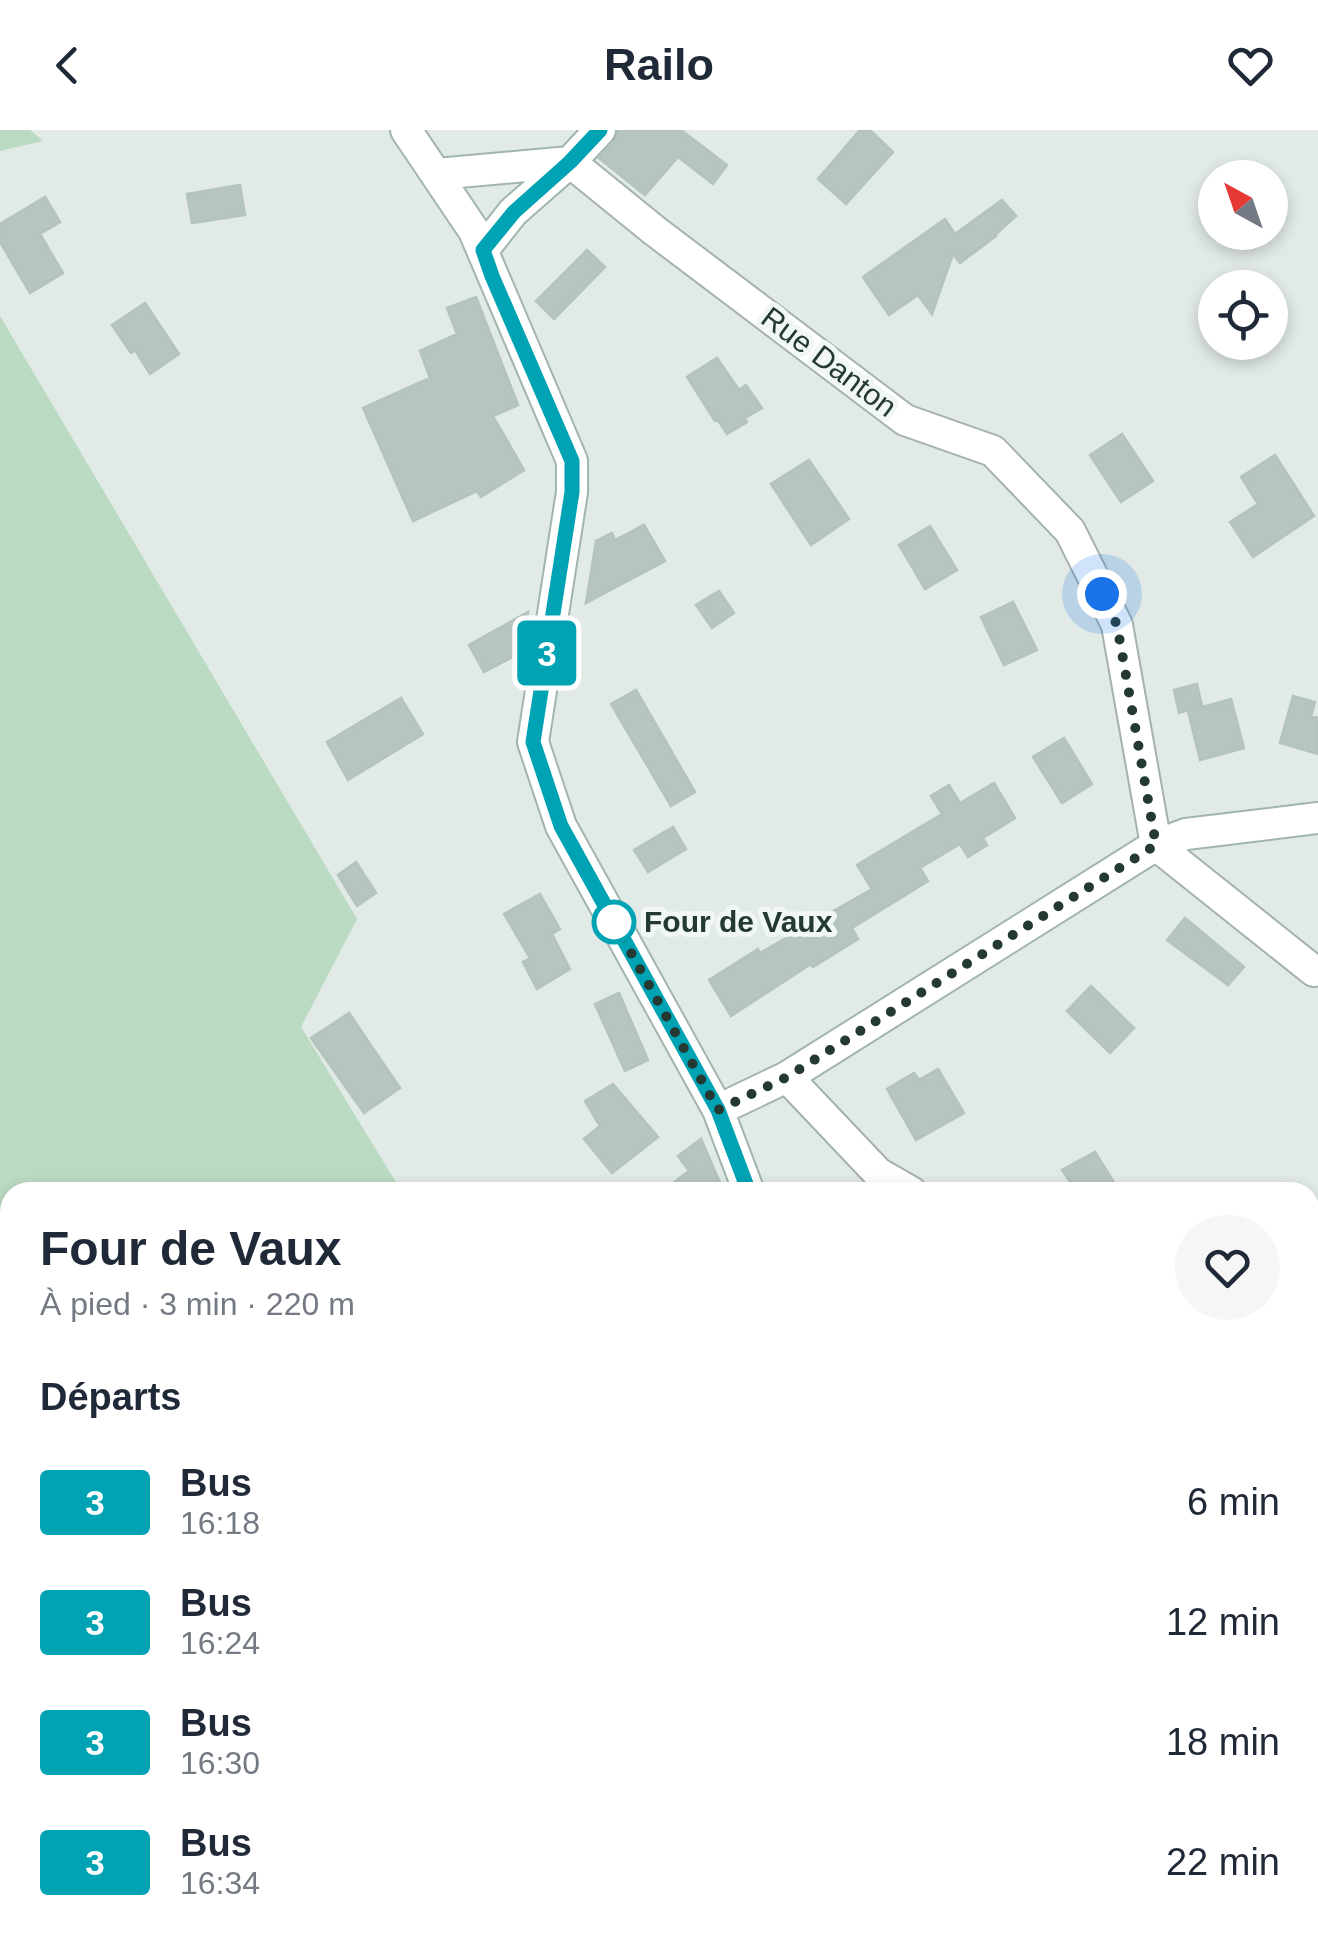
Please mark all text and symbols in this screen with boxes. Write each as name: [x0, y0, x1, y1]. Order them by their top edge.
icon: back: [40, 38, 95, 93]
icon: heart: [1223, 38, 1278, 93]
text: Railo: [604, 39, 714, 90]
north arrow: [1198, 160, 1288, 250]
map controls: [1198, 160, 1288, 360]
button: locate: [1198, 270, 1288, 360]
street label: Rue Danton: [755, 300, 903, 423]
your location: [1077, 569, 1127, 619]
line badge: 3: [514, 620, 580, 686]
text: 3: [537, 634, 557, 673]
marker: Four de Vaux: [593, 901, 635, 943]
place label: Four de Vaux: [644, 905, 833, 938]
button: heart: [1175, 1215, 1280, 1320]
text: Four de Vaux: [40, 1222, 341, 1275]
text: À pied · 3 min · 220 m: [40, 1286, 355, 1322]
text: Départs: [40, 1376, 182, 1418]
text: Bus: [180, 1462, 252, 1504]
text: 6 min: [1187, 1481, 1280, 1523]
text: 3: [85, 1483, 105, 1522]
text: 16:18: [180, 1505, 260, 1541]
text: Bus: [180, 1582, 252, 1624]
text: 12 min: [1166, 1601, 1280, 1643]
text: 3: [85, 1603, 105, 1642]
text: 16:24: [180, 1625, 260, 1661]
text: Bus: [180, 1702, 252, 1744]
text: 18 min: [1166, 1721, 1280, 1763]
text: 3: [85, 1723, 105, 1762]
text: 16:30: [180, 1745, 260, 1781]
text: Bus: [180, 1822, 252, 1864]
text: 22 min: [1166, 1841, 1280, 1883]
text: 3: [85, 1843, 105, 1882]
text: 16:34: [180, 1865, 260, 1901]

